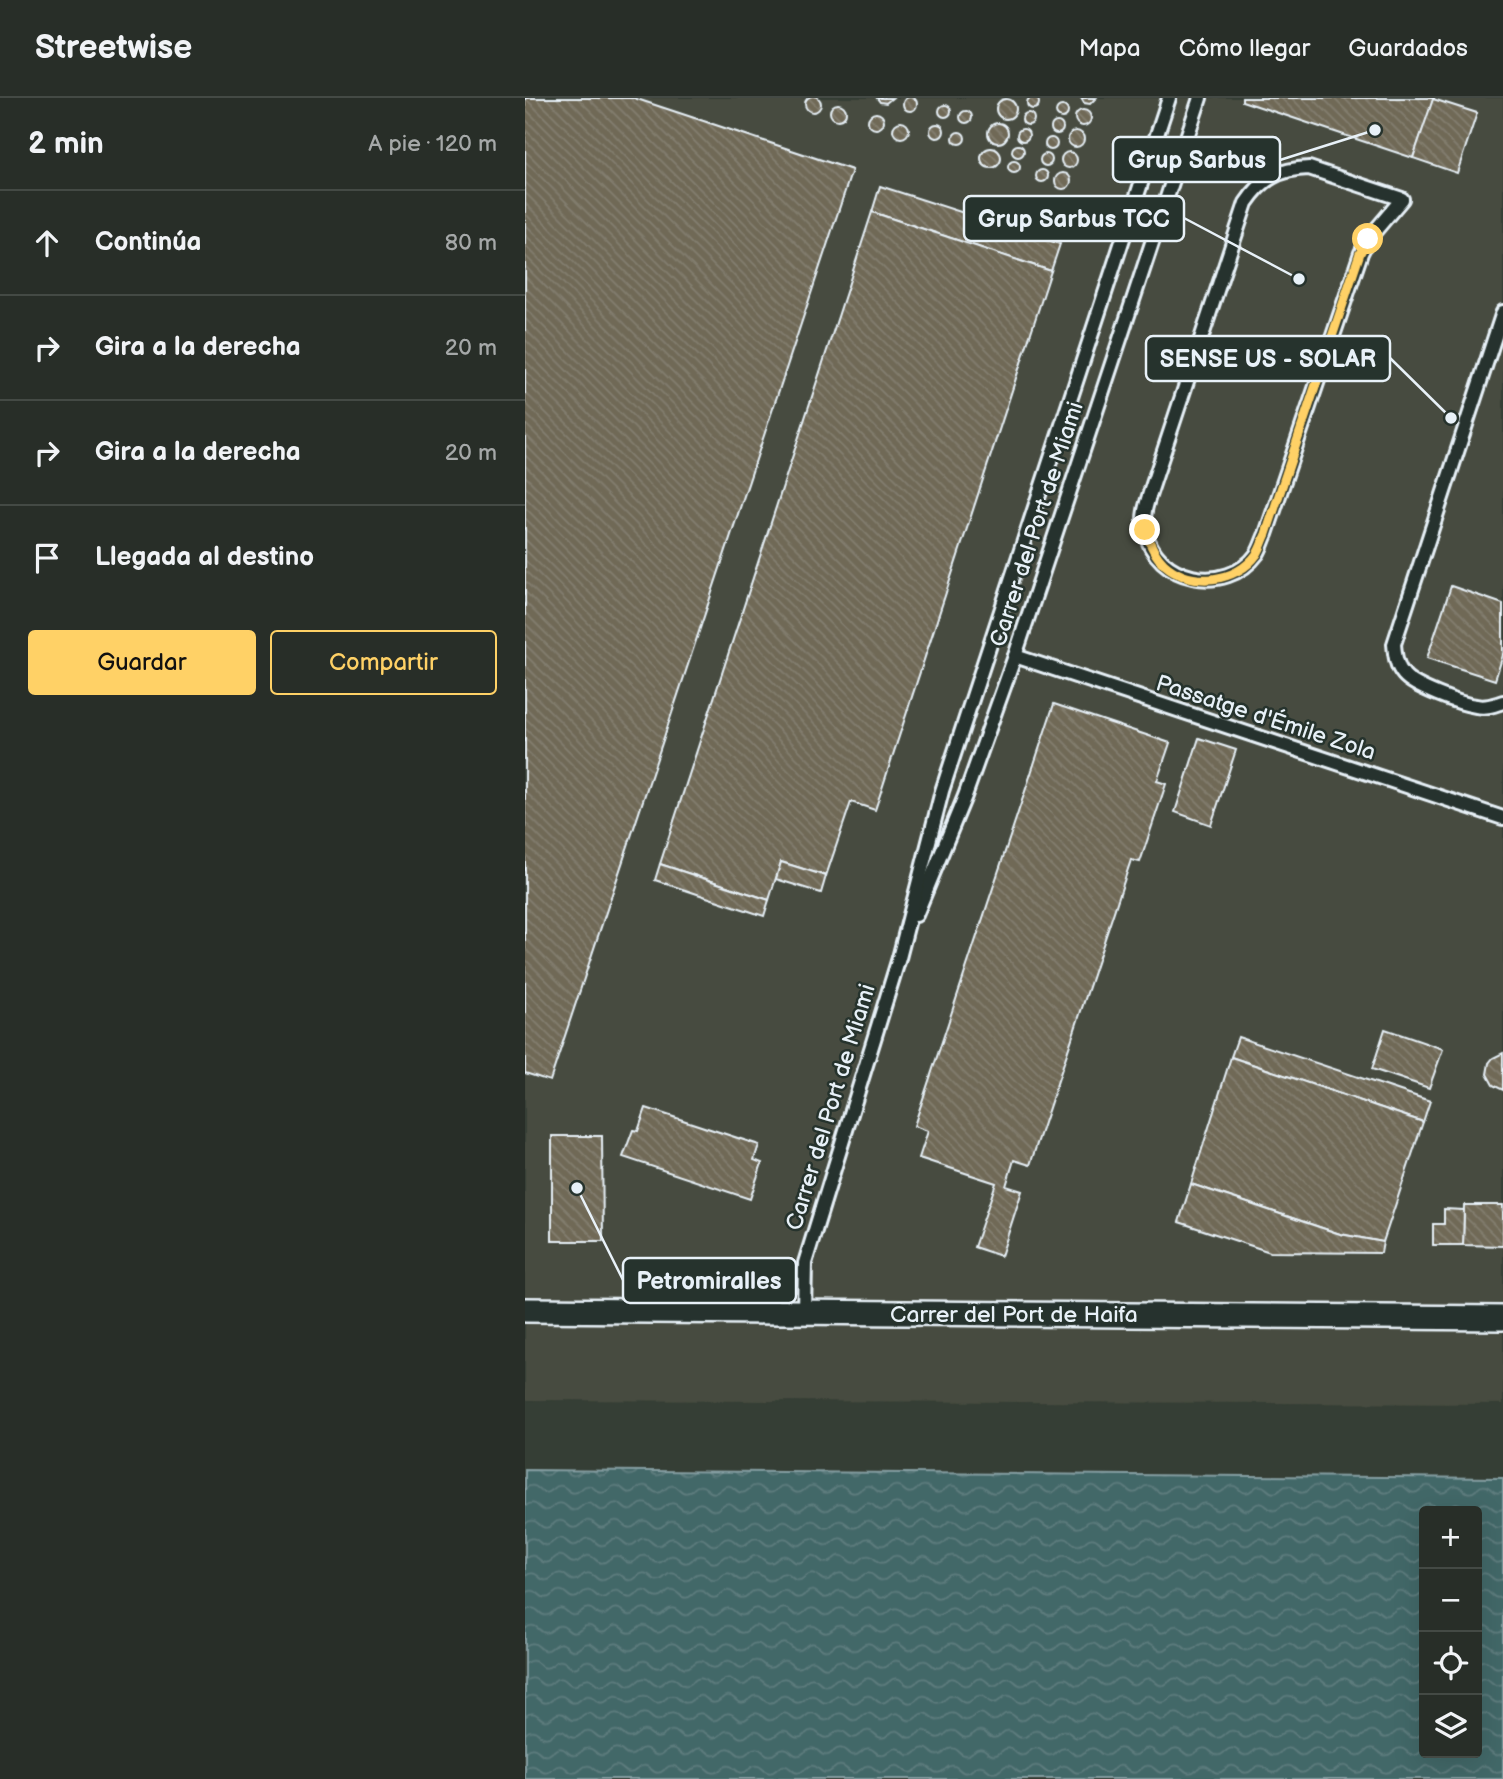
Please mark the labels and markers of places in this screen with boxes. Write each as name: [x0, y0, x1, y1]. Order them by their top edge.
callout: Grup Sarbus: [1113, 137, 1280, 182]
callout: Grup Sarbus TCC: [964, 196, 1184, 241]
callout: SENSE US - SOLAR: [1146, 336, 1390, 381]
callout: Petromiralles: [623, 1258, 796, 1303]

